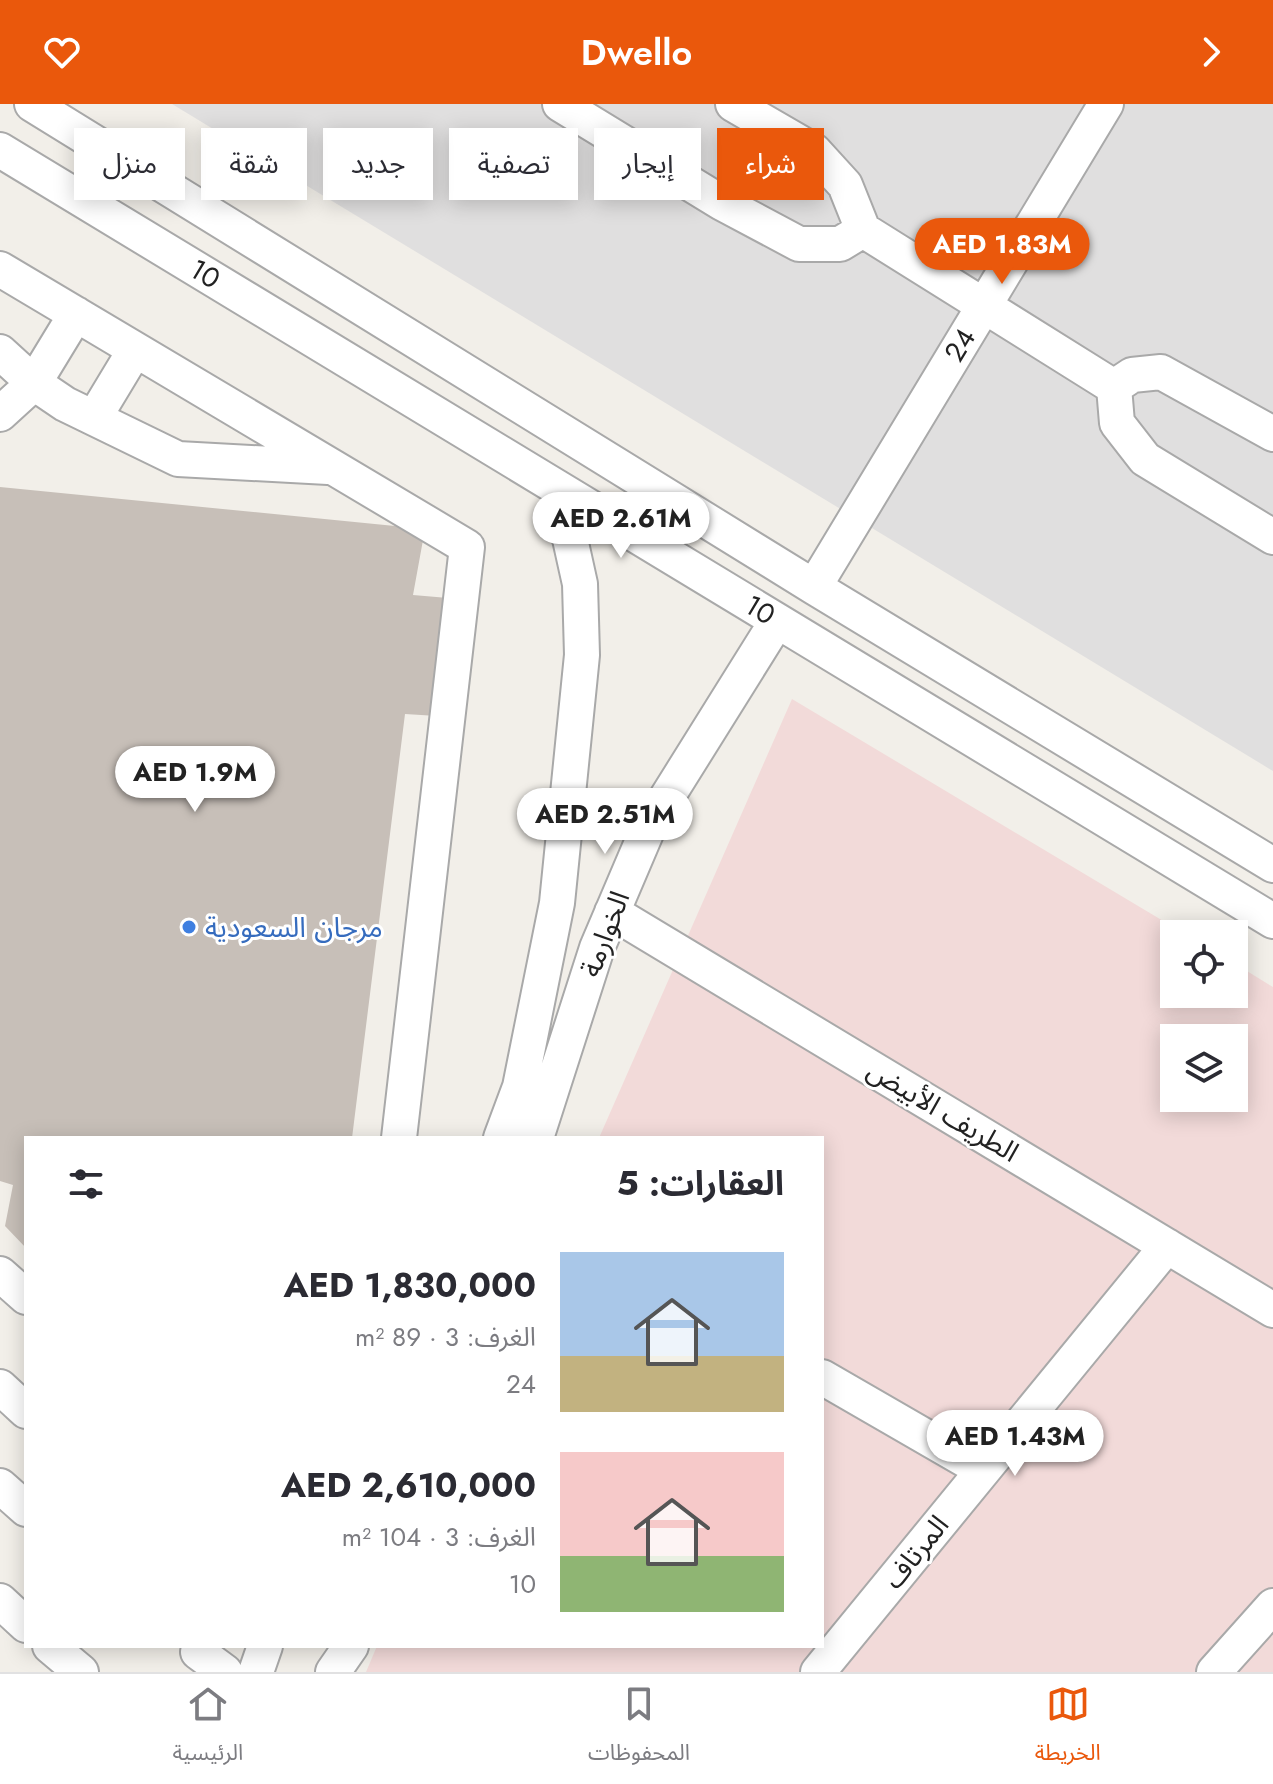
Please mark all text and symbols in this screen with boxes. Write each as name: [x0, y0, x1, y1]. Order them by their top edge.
text: Dwello: [581, 26, 692, 78]
icon: heart: [40, 30, 84, 74]
icon: forward: [1189, 30, 1233, 74]
chip: منزل: [74, 128, 185, 200]
chip: شقة: [201, 128, 307, 200]
chip: جديد: [323, 128, 433, 200]
chip: تصفية: [449, 128, 578, 200]
chip: إيجار: [594, 128, 701, 200]
chip: شراء: [717, 128, 824, 200]
pin: AED 1.83M: [910, 218, 1094, 286]
text: AED 1.83M: [933, 225, 1071, 263]
street label: 10: [182, 249, 228, 299]
street label: 24: [934, 321, 986, 369]
pin: AED 2.61M: [529, 492, 713, 560]
text: AED 2.61M: [551, 499, 691, 537]
street label: 10: [737, 585, 783, 635]
pin: AED 1.9M: [112, 746, 278, 814]
text: AED 1.9M: [133, 753, 257, 791]
pin: AED 2.51M: [513, 788, 697, 856]
text: AED 2.51M: [535, 795, 675, 833]
street label: الخوارمة: [570, 885, 640, 983]
place label: مرجان السعودية: [205, 907, 383, 948]
marker: مرجان السعودية: [180, 918, 198, 936]
map controls: [1160, 920, 1248, 1112]
button: locate: [1160, 920, 1248, 1008]
button: layers: [1160, 1024, 1248, 1112]
street label: الطريف الأبيض: [859, 1050, 1027, 1172]
text: العقارات: 5: [617, 1159, 784, 1208]
icon: filters: [64, 1162, 108, 1206]
text: AED 1,830,000: [284, 1261, 536, 1310]
icon: home: [624, 1284, 720, 1380]
text: الغرف: 3 · 89 m²: [355, 1318, 536, 1356]
text: 24: [506, 1365, 536, 1403]
pin: AED 1.43M: [923, 1410, 1107, 1478]
text: AED 1.43M: [945, 1417, 1085, 1455]
text: AED 2,610,000: [281, 1461, 536, 1510]
icon: home: [624, 1484, 720, 1580]
street label: المرتاف: [874, 1506, 958, 1598]
text: الغرف: 3 · 104 m²: [342, 1518, 536, 1556]
text: 10: [509, 1565, 536, 1603]
tab: الرئيسية: [172, 1682, 243, 1776]
tab: المحفوظات: [588, 1682, 690, 1776]
tab: الخريطة: [1035, 1682, 1101, 1776]

